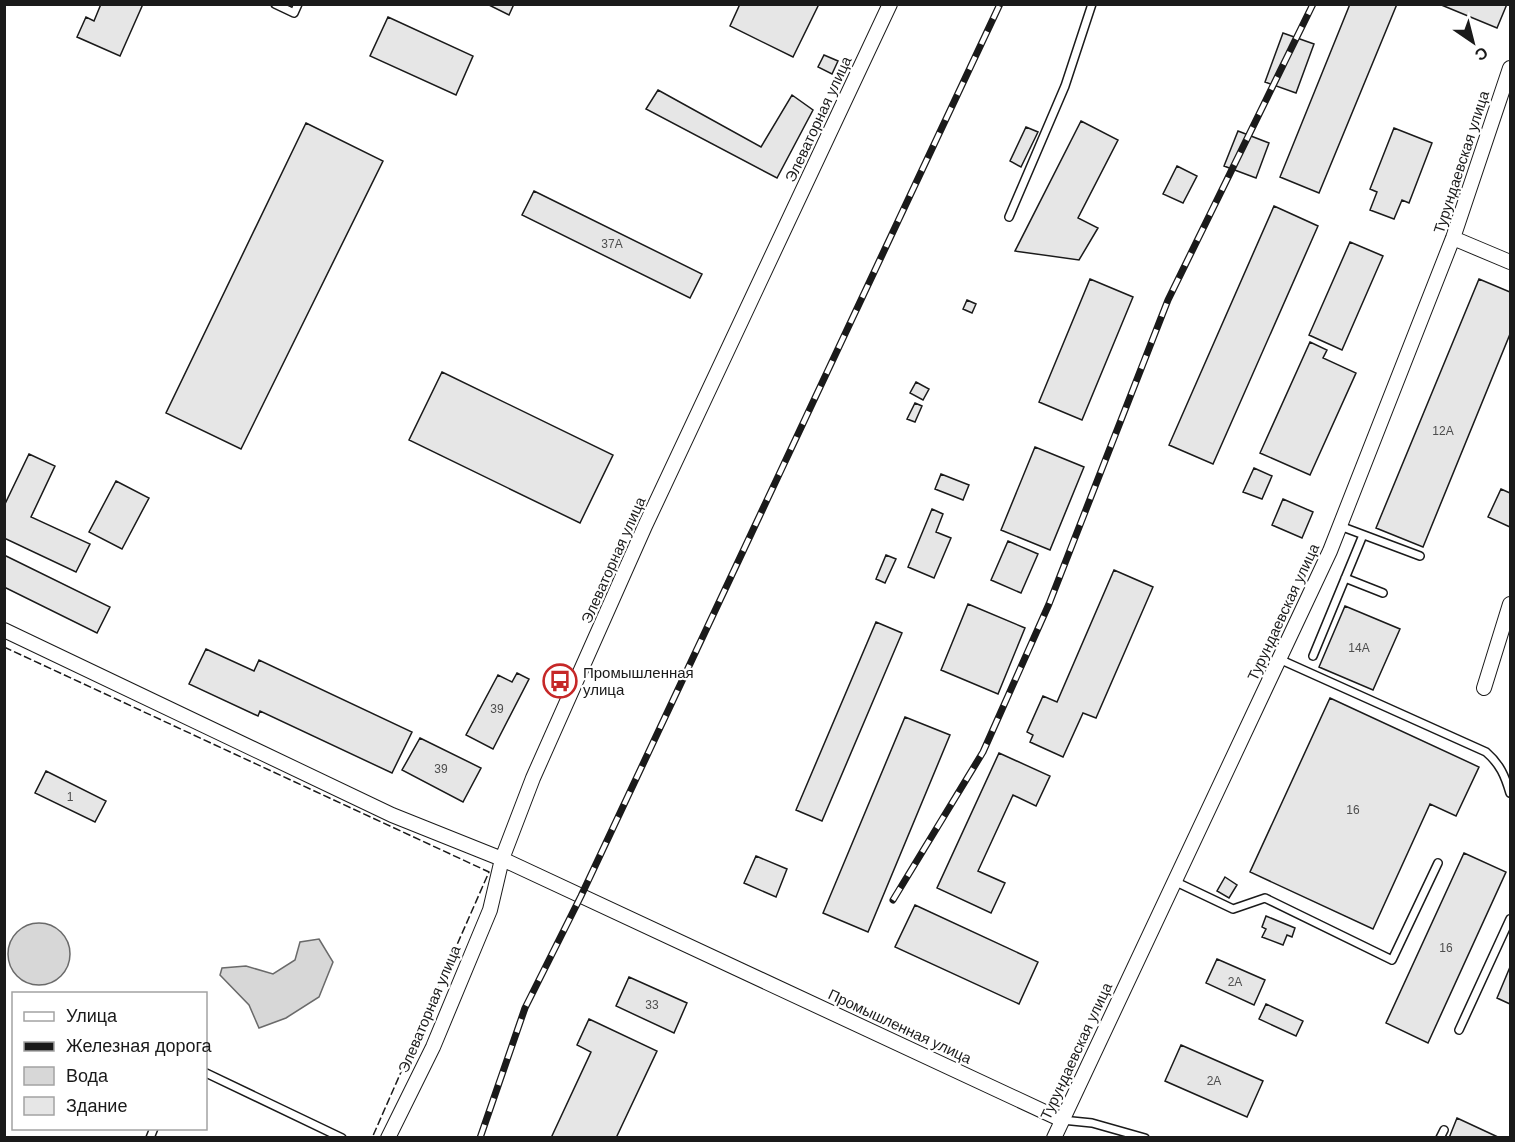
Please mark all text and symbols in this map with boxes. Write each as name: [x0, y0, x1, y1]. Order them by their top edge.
north arrow: [1443, 12, 1503, 72]
text: С: [1471, 44, 1491, 64]
street label: Элеваторная улица: [781, 53, 855, 185]
street label: Турундаевская улица: [1430, 88, 1492, 236]
house number: 37А: [601, 237, 623, 251]
house number: 12А: [1432, 424, 1454, 438]
street label: Элеваторная улица: [577, 493, 649, 626]
street label: Турундаевская улица: [1244, 540, 1322, 683]
house number: 14А: [1348, 641, 1370, 655]
bus stop icon: Промышленная улица: [542, 663, 578, 699]
place label: Промышленная улица: [583, 664, 694, 698]
house number: 39: [490, 702, 504, 716]
house number: 39: [434, 762, 448, 776]
house number: 1: [67, 790, 74, 804]
house number: 16: [1346, 803, 1360, 817]
house number: 16: [1439, 941, 1453, 955]
street label: Элеваторная улица: [394, 942, 464, 1075]
house number: 2А: [1228, 975, 1242, 989]
street label: Турундаевская улица: [1037, 979, 1115, 1122]
street label: Промышленная улица: [826, 985, 975, 1067]
legend: [12, 992, 207, 1130]
house number: 33: [645, 998, 659, 1012]
text: Улица: [66, 1006, 118, 1026]
text: Железная дорога: [66, 1036, 213, 1056]
text: Вода: [66, 1066, 109, 1086]
house number: 2А: [1207, 1074, 1221, 1088]
text: Здание: [66, 1096, 127, 1116]

